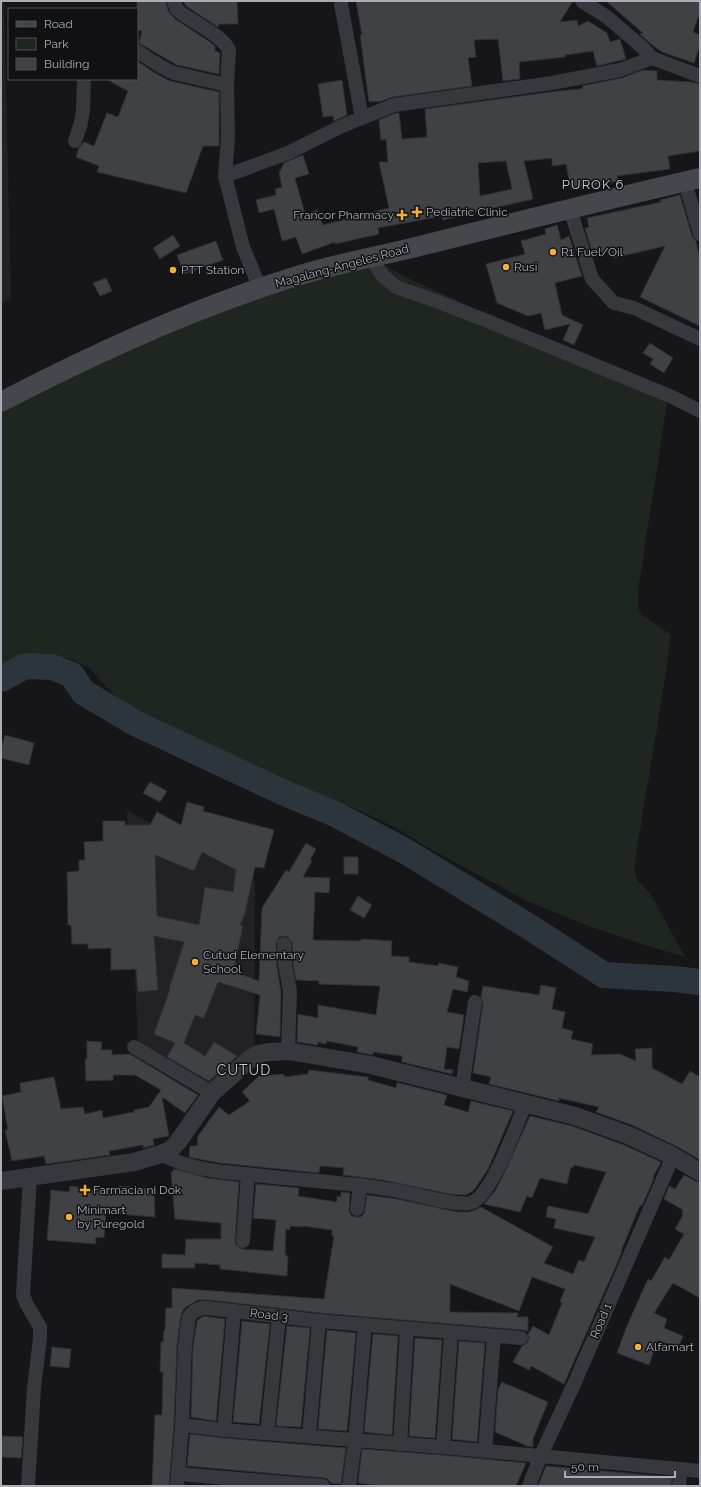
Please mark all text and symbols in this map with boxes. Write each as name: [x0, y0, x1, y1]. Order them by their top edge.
legend: [8, 8, 138, 80]
text: Road: [44, 17, 73, 31]
text: Park: [44, 37, 69, 51]
text: Building: [44, 57, 90, 71]
district label: PUROK 6: [562, 177, 624, 192]
place label: Pediatric Clinic: [426, 205, 508, 219]
marker: Pediatric Clinic: [411, 206, 423, 218]
place label: Francor Pharmacy: [293, 208, 394, 222]
marker: Francor Pharmacy: [397, 210, 407, 220]
street label: Magalang-Angeles Road: [274, 241, 410, 291]
place label: R1 Fuel/Oil: [561, 245, 624, 259]
marker: R1 Fuel/Oil: [548, 247, 558, 257]
place label: Rusi: [514, 260, 537, 274]
marker: Rusi: [501, 262, 511, 272]
place label: PTT Station: [181, 263, 244, 277]
marker: PTT Station: [168, 265, 178, 275]
place label: Cutud Elementary School: [203, 948, 304, 976]
marker: Cutud Elementary School: [190, 957, 200, 967]
district label: CUTUD: [217, 1062, 271, 1078]
place label: Farmacia ni Dok: [93, 1183, 182, 1197]
marker: Farmacia ni Dok: [80, 1185, 90, 1195]
place label: Minimart by Puregold: [77, 1203, 144, 1231]
marker: Minimart by Puregold: [64, 1212, 74, 1222]
street label: Road 1: [587, 1301, 615, 1341]
street label: Road 3: [249, 1306, 289, 1324]
place label: Alfamart: [646, 1340, 694, 1354]
marker: Alfamart: [633, 1342, 643, 1352]
scale bar: [565, 1453, 675, 1479]
text: 50 m: [571, 1460, 599, 1474]

